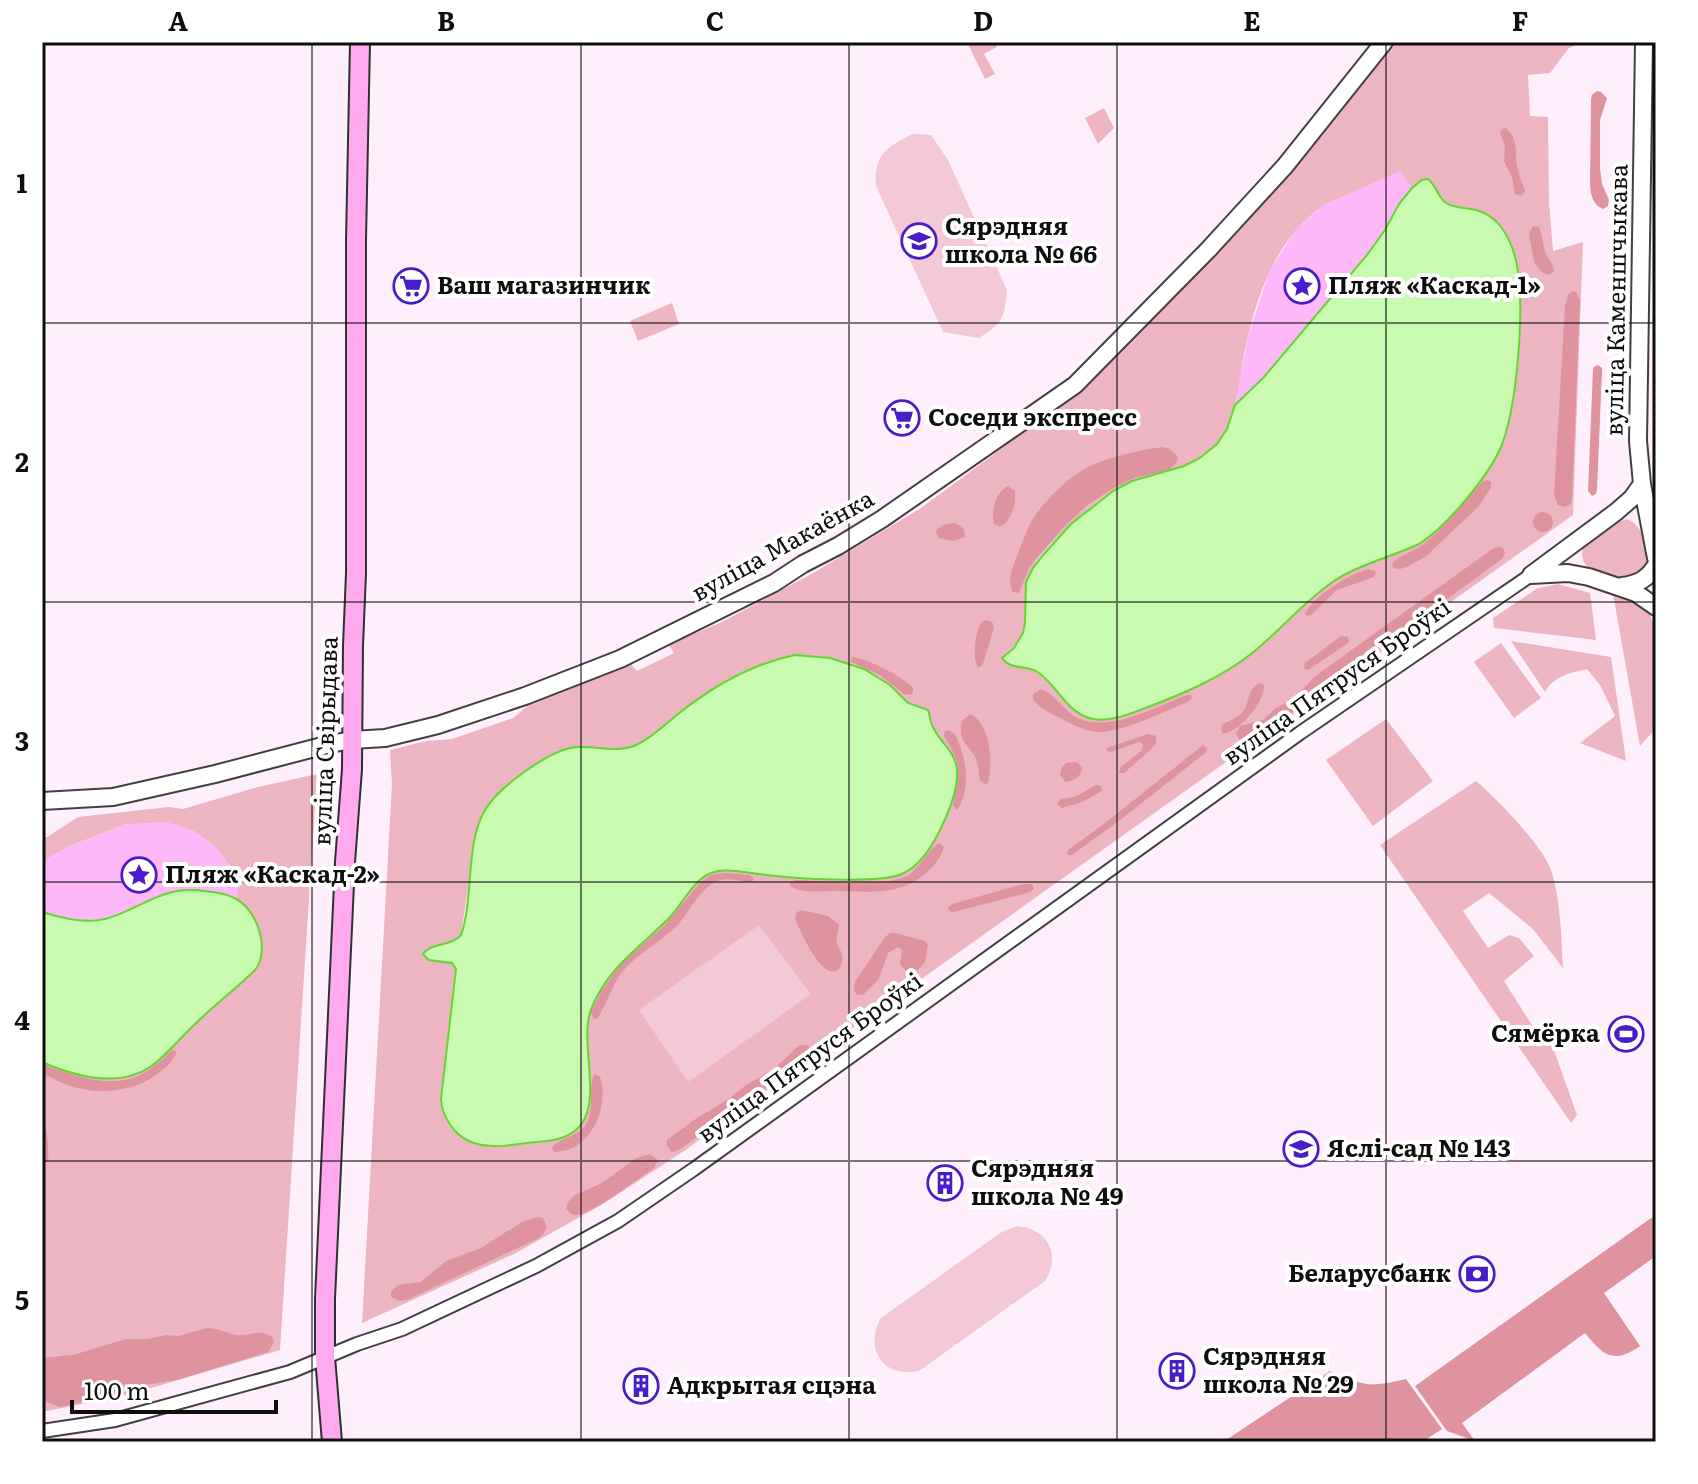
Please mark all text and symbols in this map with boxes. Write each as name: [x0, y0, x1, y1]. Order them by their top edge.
text: A: [168, 0, 188, 39]
text: B: [437, 0, 455, 39]
text: C: [706, 0, 724, 39]
text: D: [973, 0, 993, 39]
text: E: [1243, 0, 1261, 39]
text: F: [1512, 0, 1528, 39]
text: 1: [17, 162, 28, 201]
street label: вуліца Каменшчыкава: [1595, 163, 1634, 436]
place label: Сярэдняя школа № 66: [945, 207, 1097, 270]
school or university icon: Сярэдняя школа № 66: [900, 222, 938, 260]
place label: Ваш магазинчик: [437, 266, 651, 301]
place label: Пляж «Каскад-1»: [1328, 266, 1541, 301]
supermarket icon: Ваш магазинчик: [392, 267, 430, 305]
place icon: Пляж «Каскад-1»: [1283, 267, 1321, 305]
place label: Соседи экспресс: [928, 398, 1137, 433]
supermarket icon: Соседи экспресс: [883, 399, 921, 437]
text: 2: [15, 441, 29, 480]
street label: вуліца Макаёнка: [684, 479, 879, 608]
street label: вуліца Пятруся Броўкі: [1215, 588, 1456, 772]
street label: вуліца Свірыдава: [302, 636, 345, 846]
text: 3: [15, 720, 29, 759]
place label: Пляж «Каскад-2»: [165, 855, 380, 890]
place icon: Пляж «Каскад-2»: [120, 856, 158, 894]
street label: вуліца Пятруся Броўкі: [689, 962, 928, 1150]
text: 4: [14, 999, 30, 1038]
place label: Сямёрка: [1491, 1014, 1600, 1049]
sports icon: Сямёрка: [1607, 1015, 1645, 1053]
place label: Яслі-сад № 143: [1327, 1129, 1511, 1164]
school or university icon: Яслі-сад № 143: [1282, 1130, 1320, 1168]
place label: Сярэдняя школа № 49: [971, 1149, 1124, 1212]
building icon: Сярэдняя школа № 49: [926, 1164, 964, 1202]
place label: Беларусбанк: [1288, 1254, 1451, 1289]
bank icon: Беларусбанк: [1458, 1255, 1496, 1293]
text: 5: [15, 1279, 29, 1318]
place label: Сярэдняя школа № 29: [1203, 1337, 1354, 1400]
building icon: Сярэдняя школа № 29: [1158, 1352, 1196, 1390]
scale bar: [72, 1364, 276, 1414]
place label: Адкрытая сцэна: [667, 1366, 876, 1401]
building icon: Адкрытая сцэна: [622, 1367, 660, 1405]
text: 100 m: [84, 1372, 150, 1407]

